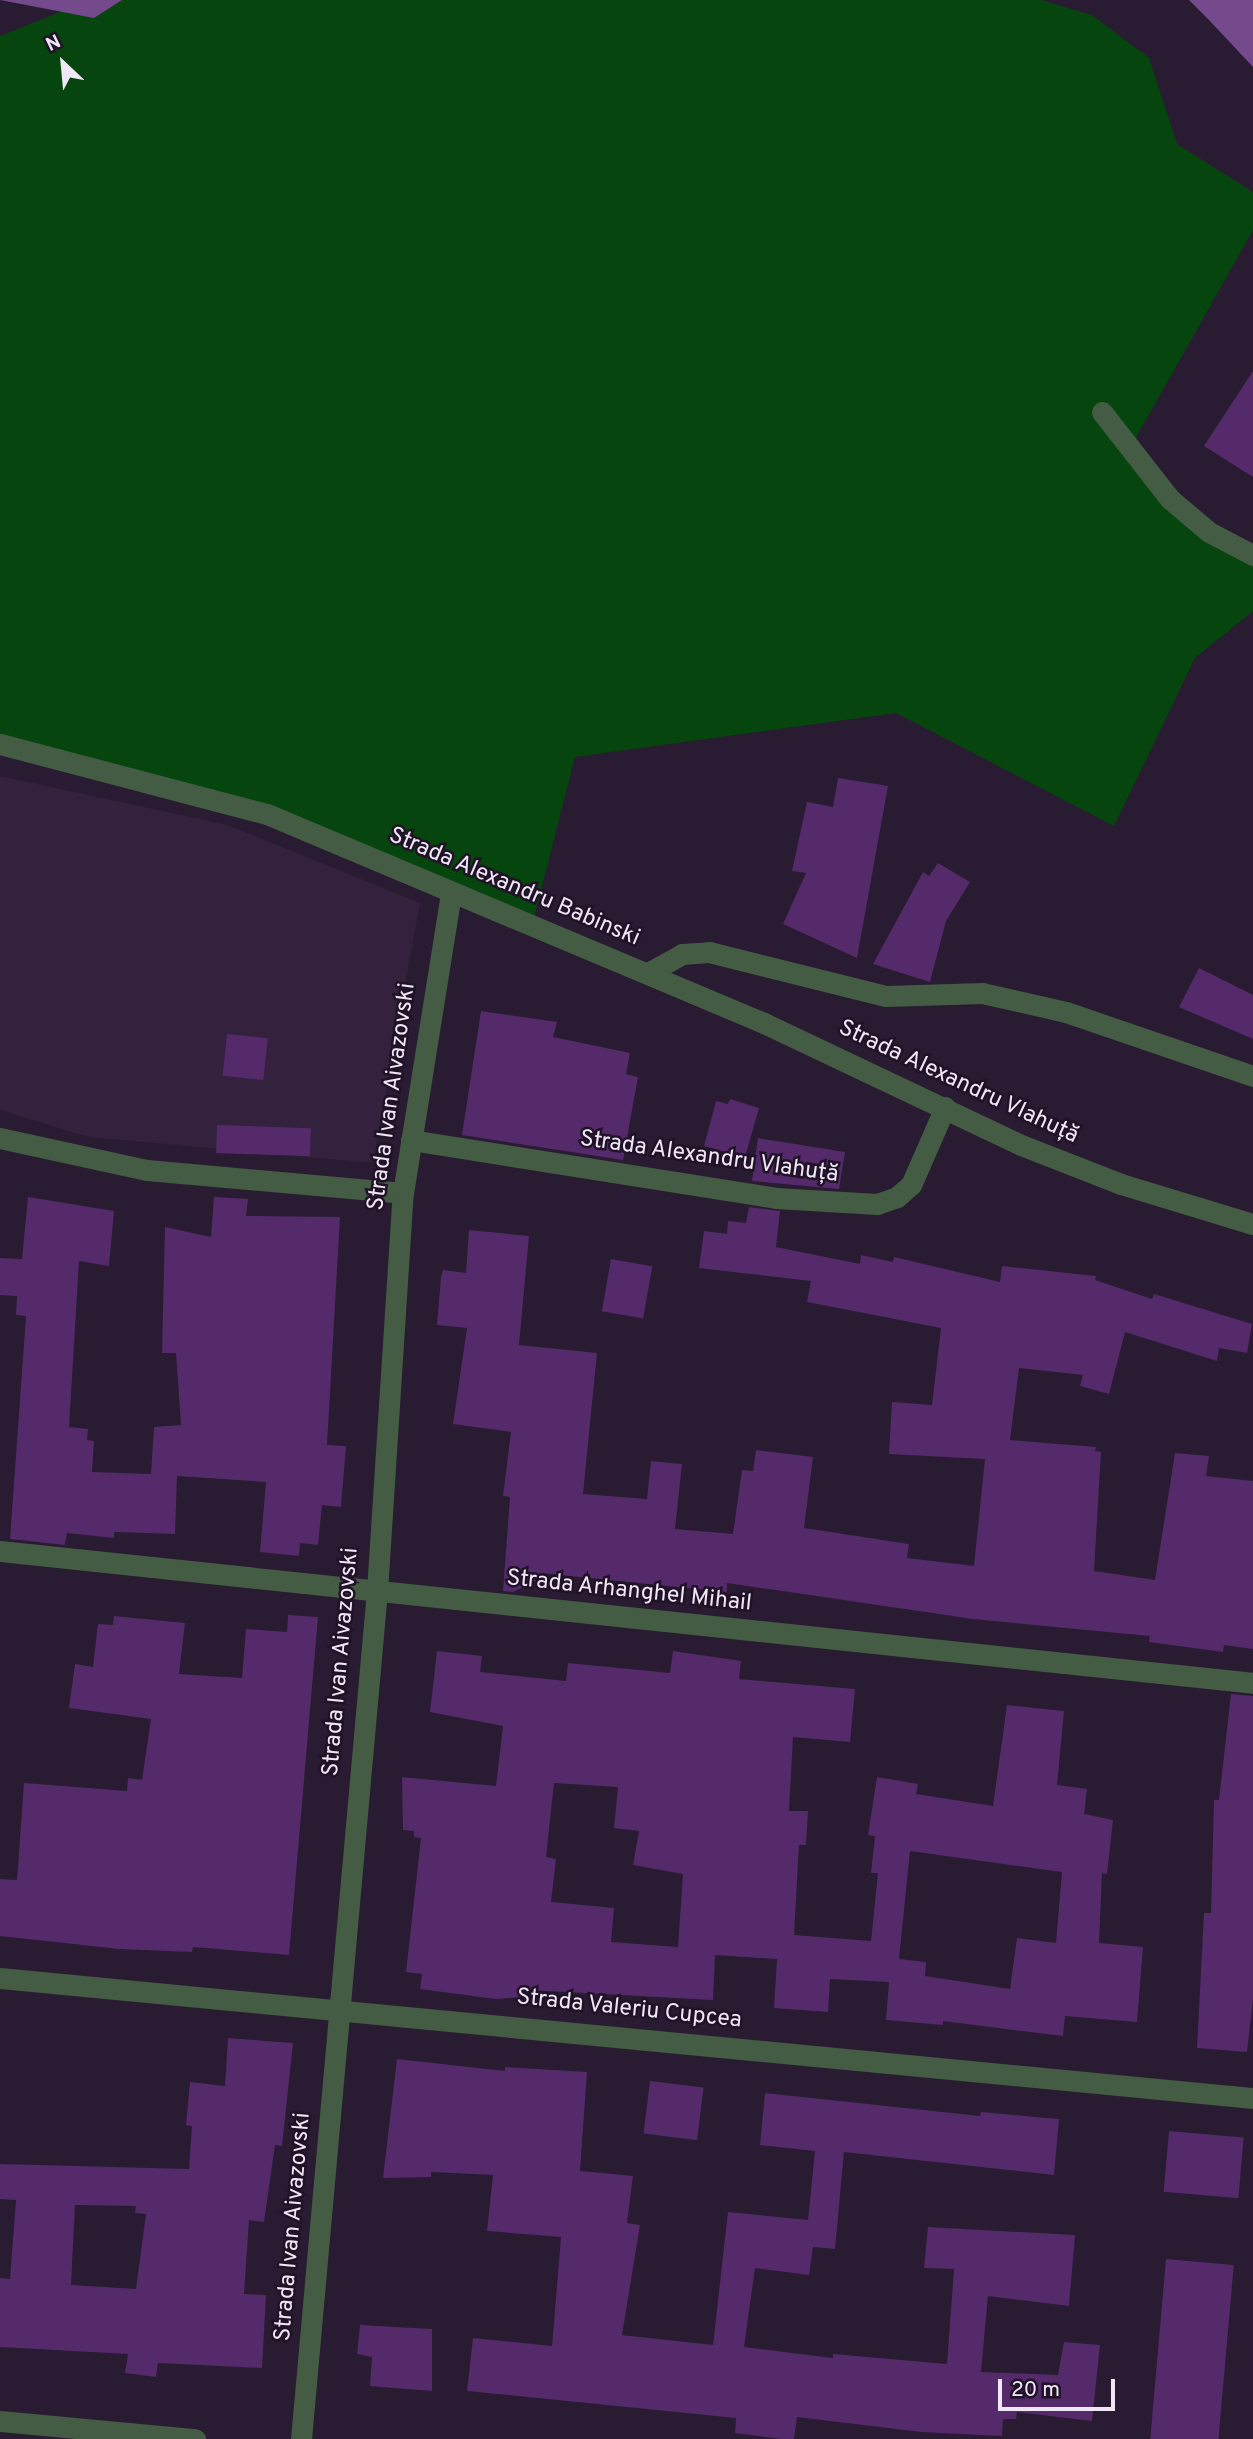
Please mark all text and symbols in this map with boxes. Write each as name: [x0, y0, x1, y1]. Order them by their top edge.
north arrow: [28, 28, 98, 98]
text: N: [42, 30, 65, 58]
street label: Strada Alexandru Babinski: [384, 822, 644, 954]
street label: Strada Ivan Aivazovski: [363, 981, 423, 1213]
street label: Strada Аlexandru Vlahuță: [833, 1015, 1083, 1151]
street label: Strada Alexandru Vlahuță: [577, 1126, 841, 1190]
street label: Strada Ivan Aivazovski: [318, 1546, 366, 1778]
street label: Strada Arhanghel Mihail: [505, 1565, 753, 1619]
street label: Strada Valeriu Cupcea: [515, 1984, 743, 2036]
street label: Strada Ivan Aivazovski: [270, 2111, 318, 2343]
scale bar: [1001, 2366, 1118, 2410]
text: 20 m: [1011, 2377, 1060, 2404]

